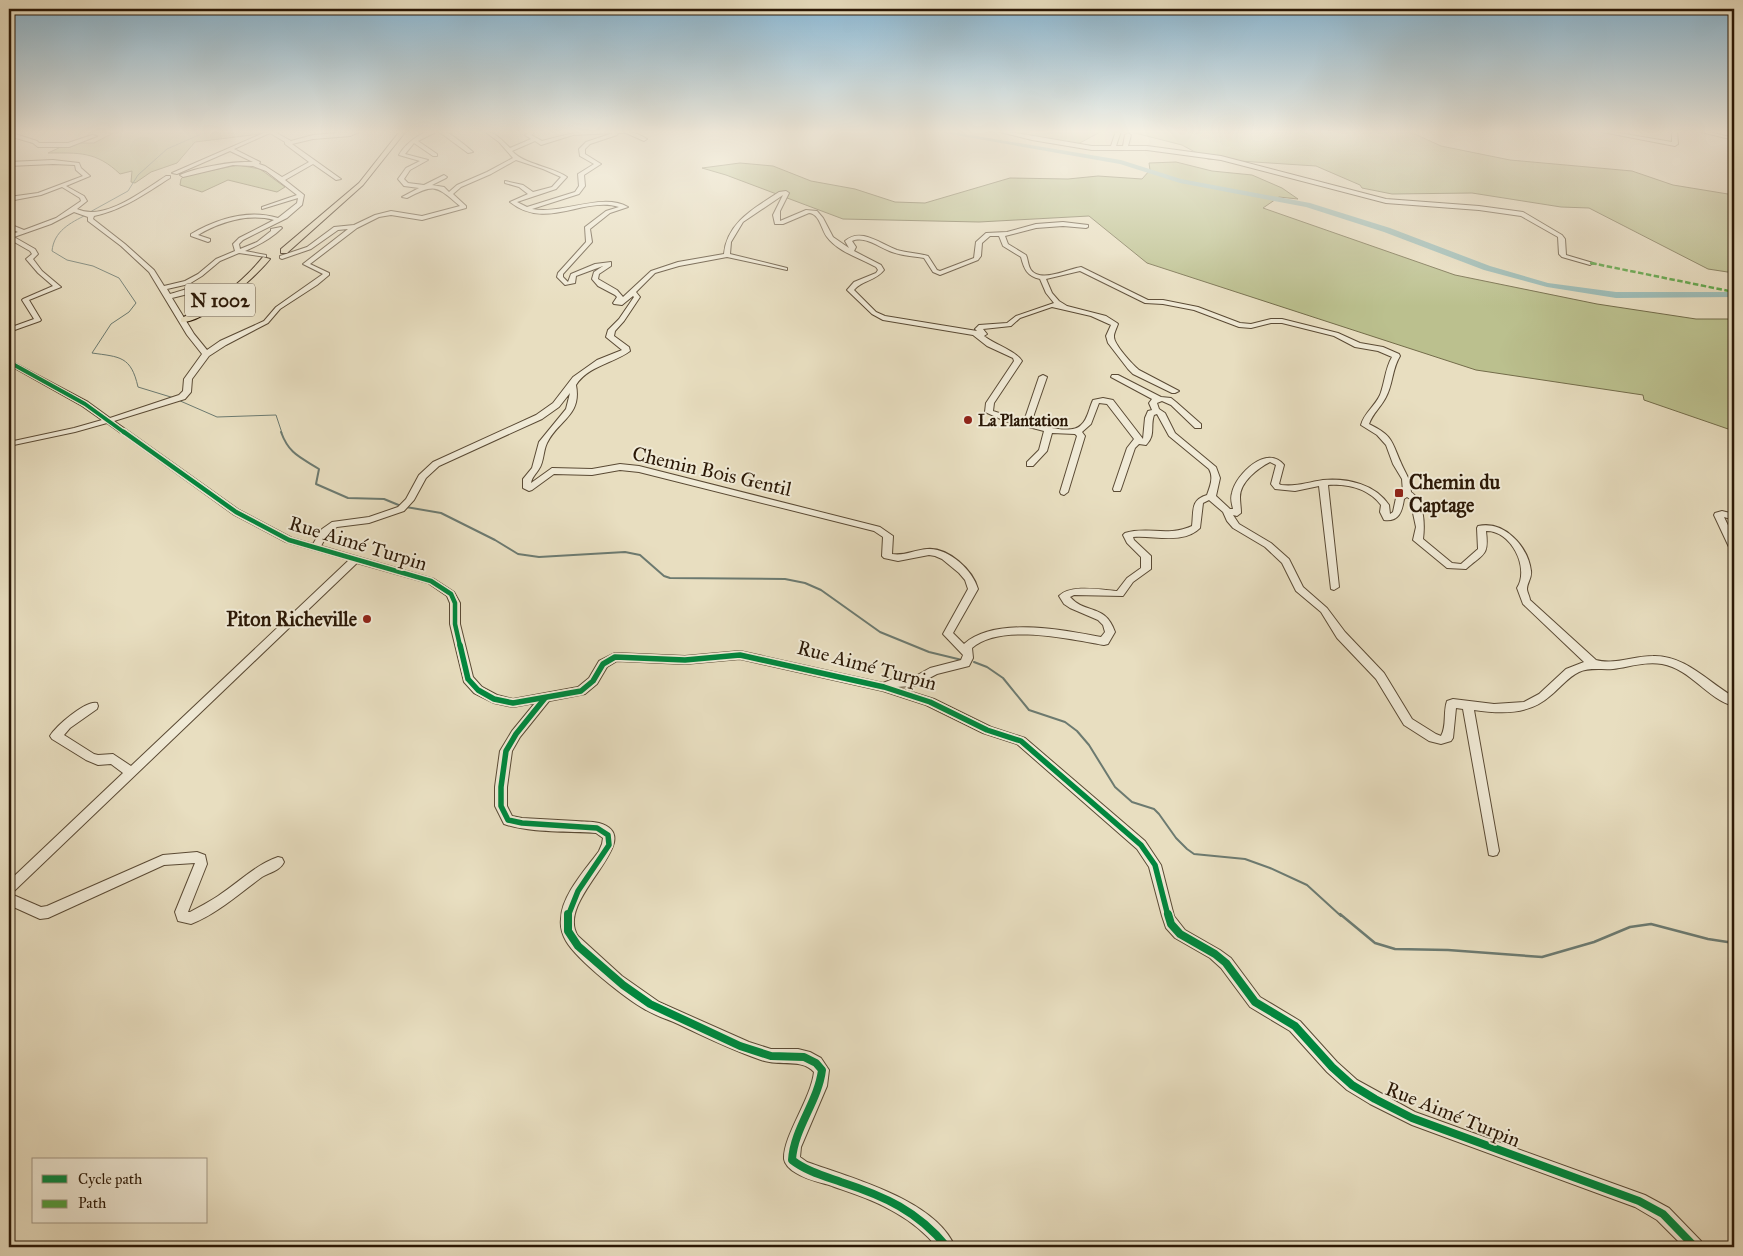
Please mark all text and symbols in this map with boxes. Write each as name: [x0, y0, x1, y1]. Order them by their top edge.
road number: N 1002: [185, 284, 255, 316]
place label: La Plantation: [978, 411, 1068, 430]
marker: La Plantation: [962, 414, 974, 426]
street label: Chemin Bois Gentil: [630, 441, 795, 501]
place label: Chemin du Captage: [1409, 470, 1500, 518]
marker: Chemin du Captage: [1393, 487, 1405, 499]
street label: Rue Aimé Turpin: [286, 511, 430, 575]
place label: Piton Richeville: [226, 607, 358, 631]
marker: Piton Richeville: [361, 613, 373, 625]
street label: Rue Aimé Turpin: [795, 635, 940, 695]
street label: Rue Aimé Turpin: [1382, 1076, 1524, 1152]
legend: [32, 1158, 208, 1224]
text: Cycle path: [78, 1170, 143, 1188]
text: Path: [78, 1194, 107, 1212]

